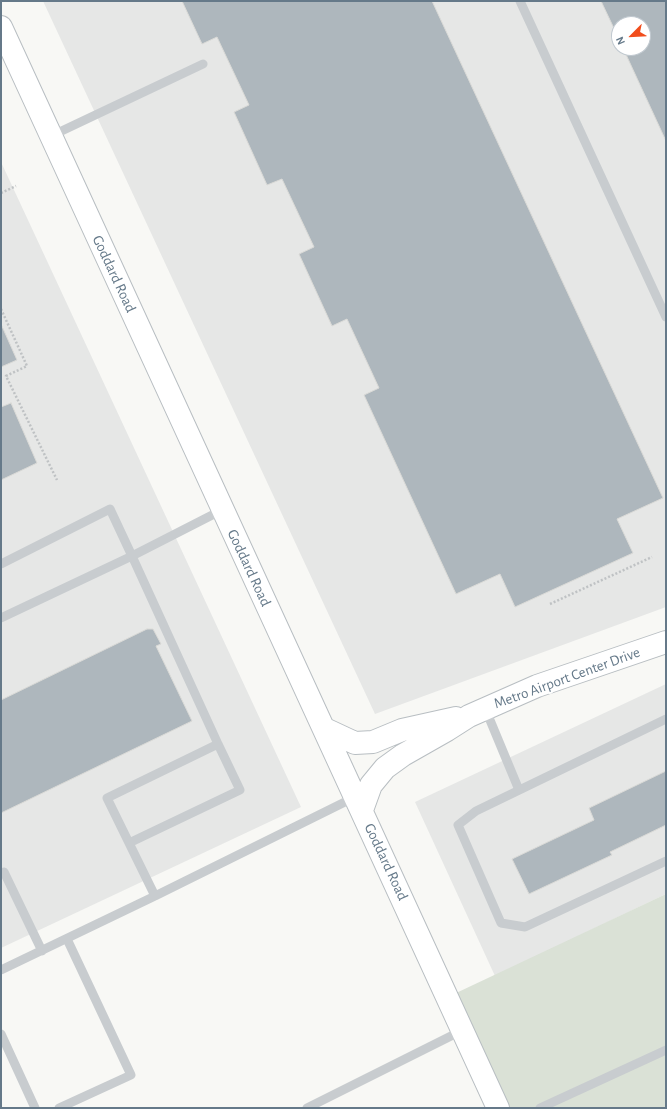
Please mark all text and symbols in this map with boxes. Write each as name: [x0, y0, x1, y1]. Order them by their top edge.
north arrow: [611, 16, 651, 56]
text: N: [614, 35, 627, 46]
street label: Goddard Road: [88, 232, 140, 316]
street label: Goddard Road: [223, 526, 275, 610]
street label: Metro Airport Center Drive: [491, 643, 643, 713]
street label: Goddard Road: [360, 820, 412, 904]

